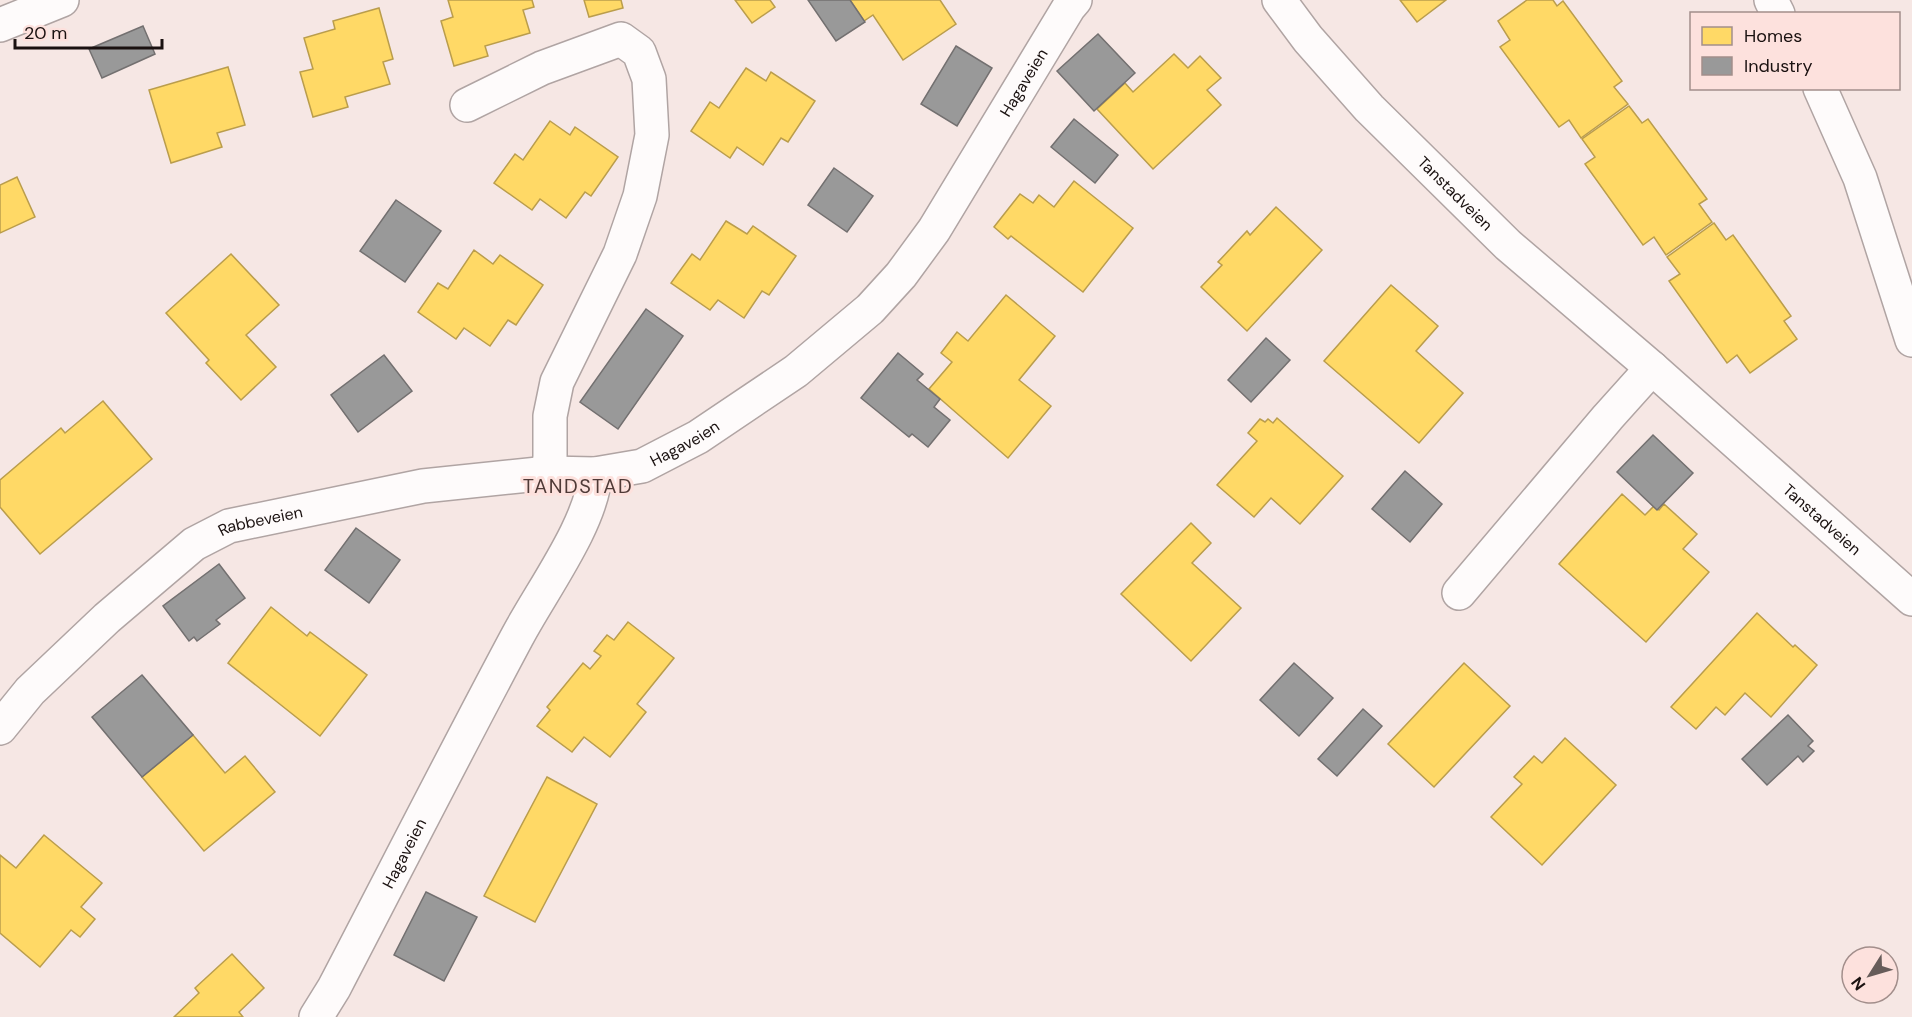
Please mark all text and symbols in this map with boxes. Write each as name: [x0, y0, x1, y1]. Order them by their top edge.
scale bar: [15, 12, 162, 50]
legend: [1690, 12, 1900, 90]
text: 20 m: [24, 21, 67, 45]
text: Homes: [1744, 24, 1802, 48]
street label: Hagaveien: [995, 44, 1053, 121]
text: Industry: [1744, 54, 1813, 78]
street label: Tanstadveien: [1413, 152, 1497, 235]
street label: Hagaveien: [646, 416, 723, 471]
district label: TANDSTAD: [523, 473, 633, 499]
street label: Tanstadveien: [1778, 479, 1865, 560]
street label: Rabbeveien: [214, 501, 304, 541]
street label: Hagaveien: [377, 815, 431, 892]
north arrow: [1840, 945, 1900, 1005]
text: N: [1847, 973, 1870, 995]

